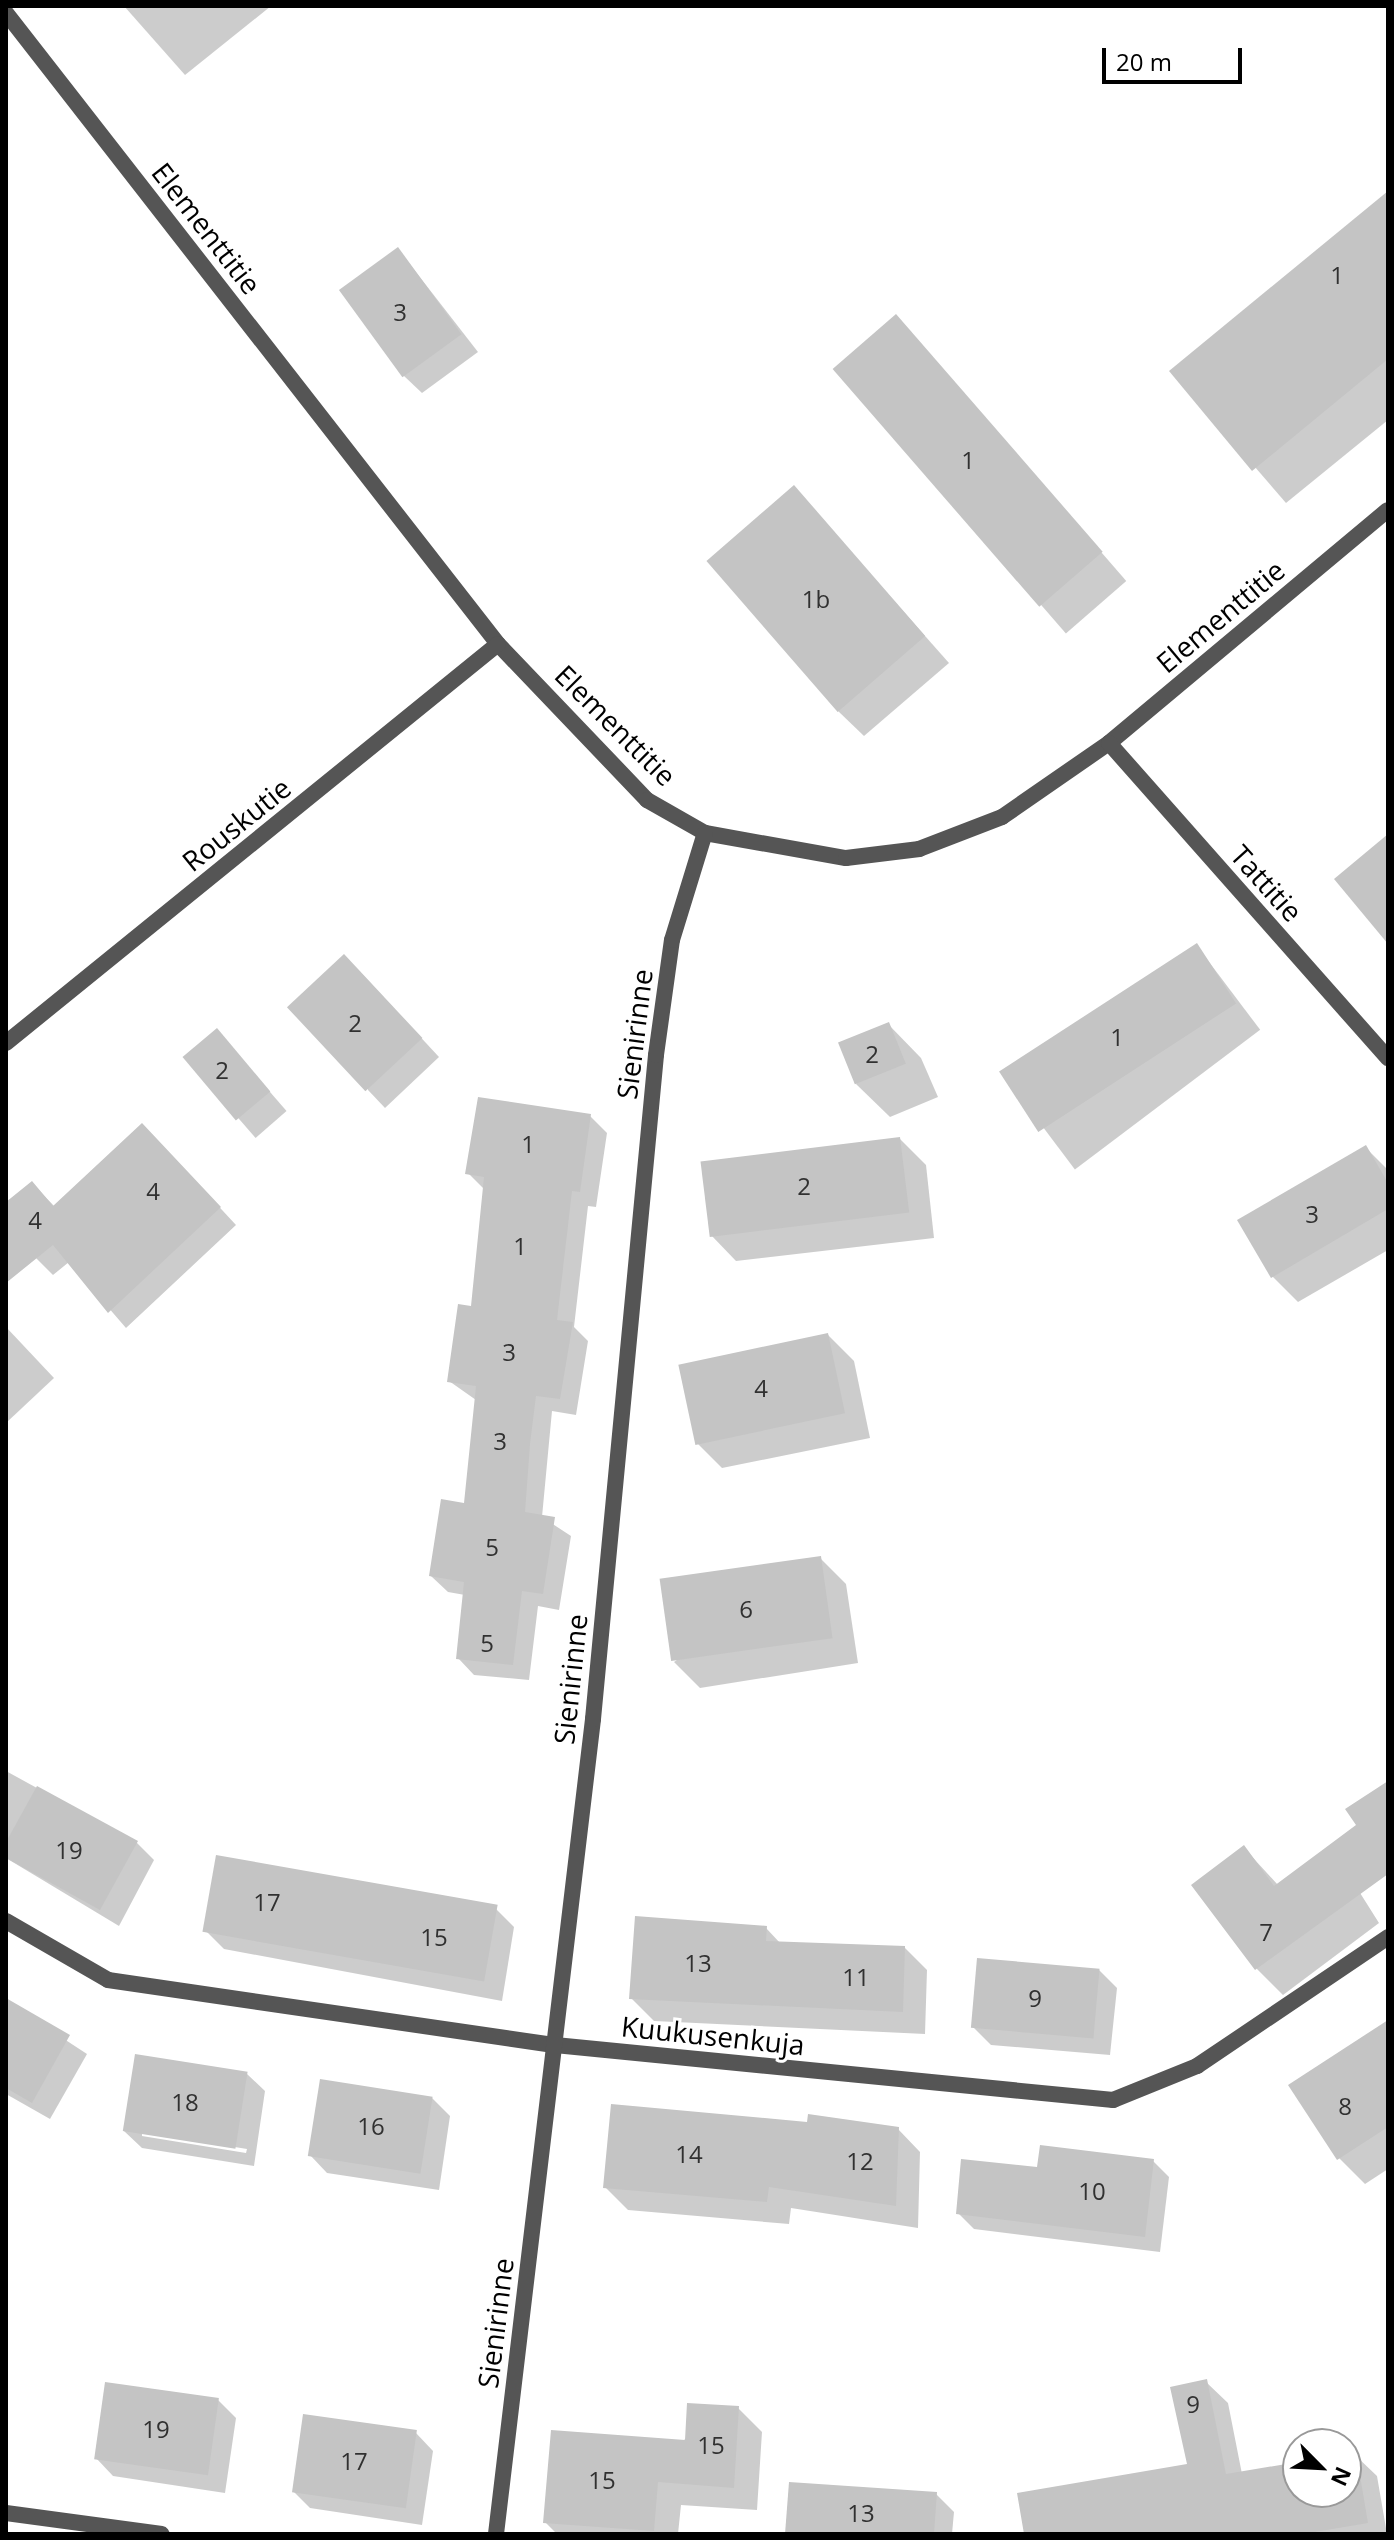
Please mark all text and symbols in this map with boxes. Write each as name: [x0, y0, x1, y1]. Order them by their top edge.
scale bar: [1106, 32, 1246, 82]
text: 20 m: [1116, 45, 1172, 78]
street label: Elementtitie: [145, 156, 269, 300]
house number: 1: [1330, 261, 1344, 289]
house number: 3: [393, 298, 407, 326]
house number: 1: [961, 446, 975, 474]
street label: Elementtitie: [1149, 553, 1291, 679]
house number: 1b: [802, 585, 830, 613]
street label: Elementtitie: [549, 658, 683, 792]
street label: Rouskutie: [175, 770, 297, 878]
street label: Tattitie: [1224, 838, 1310, 928]
street label: Sienirinne: [609, 967, 659, 1101]
house number: 2: [348, 1009, 362, 1037]
house number: 1: [1110, 1023, 1124, 1051]
house number: 2: [865, 1040, 879, 1068]
house number: 2: [215, 1056, 229, 1084]
house number: 1: [521, 1130, 535, 1158]
house number: 2: [797, 1172, 811, 1200]
house number: 4: [146, 1177, 160, 1205]
house number: 3: [1305, 1200, 1319, 1228]
house number: 4: [28, 1206, 42, 1234]
house number: 1: [513, 1232, 527, 1260]
house number: 3: [502, 1338, 516, 1366]
house number: 4: [754, 1374, 768, 1402]
house number: 3: [493, 1427, 507, 1455]
house number: 5: [485, 1533, 499, 1561]
house number: 6: [739, 1595, 753, 1623]
street label: Sienirinne: [546, 1612, 594, 1746]
house number: 5: [480, 1629, 494, 1657]
house number: 19: [55, 1836, 83, 1864]
house number: 17: [253, 1888, 281, 1916]
house number: 7: [1259, 1918, 1273, 1946]
house number: 15: [420, 1923, 448, 1951]
house number: 13: [684, 1949, 712, 1977]
house number: 11: [842, 1963, 870, 1991]
house number: 9: [1028, 1984, 1042, 2012]
street label: Kuukusenkuja: [620, 2009, 806, 2061]
house number: 18: [171, 2088, 199, 2116]
house number: 8: [1338, 2092, 1352, 2120]
house number: 16: [357, 2112, 385, 2140]
house number: 14: [675, 2140, 703, 2168]
house number: 12: [846, 2147, 874, 2175]
house number: 10: [1078, 2177, 1106, 2205]
street label: Sienirinne: [470, 2256, 520, 2390]
house number: 9: [1186, 2390, 1200, 2418]
house number: 19: [142, 2415, 170, 2443]
north arrow: [1282, 2428, 1362, 2508]
house number: 15: [697, 2431, 725, 2459]
house number: 17: [340, 2447, 368, 2475]
text: N: [1325, 2463, 1359, 2491]
house number: 15: [588, 2466, 616, 2494]
house number: 13: [847, 2499, 875, 2527]

